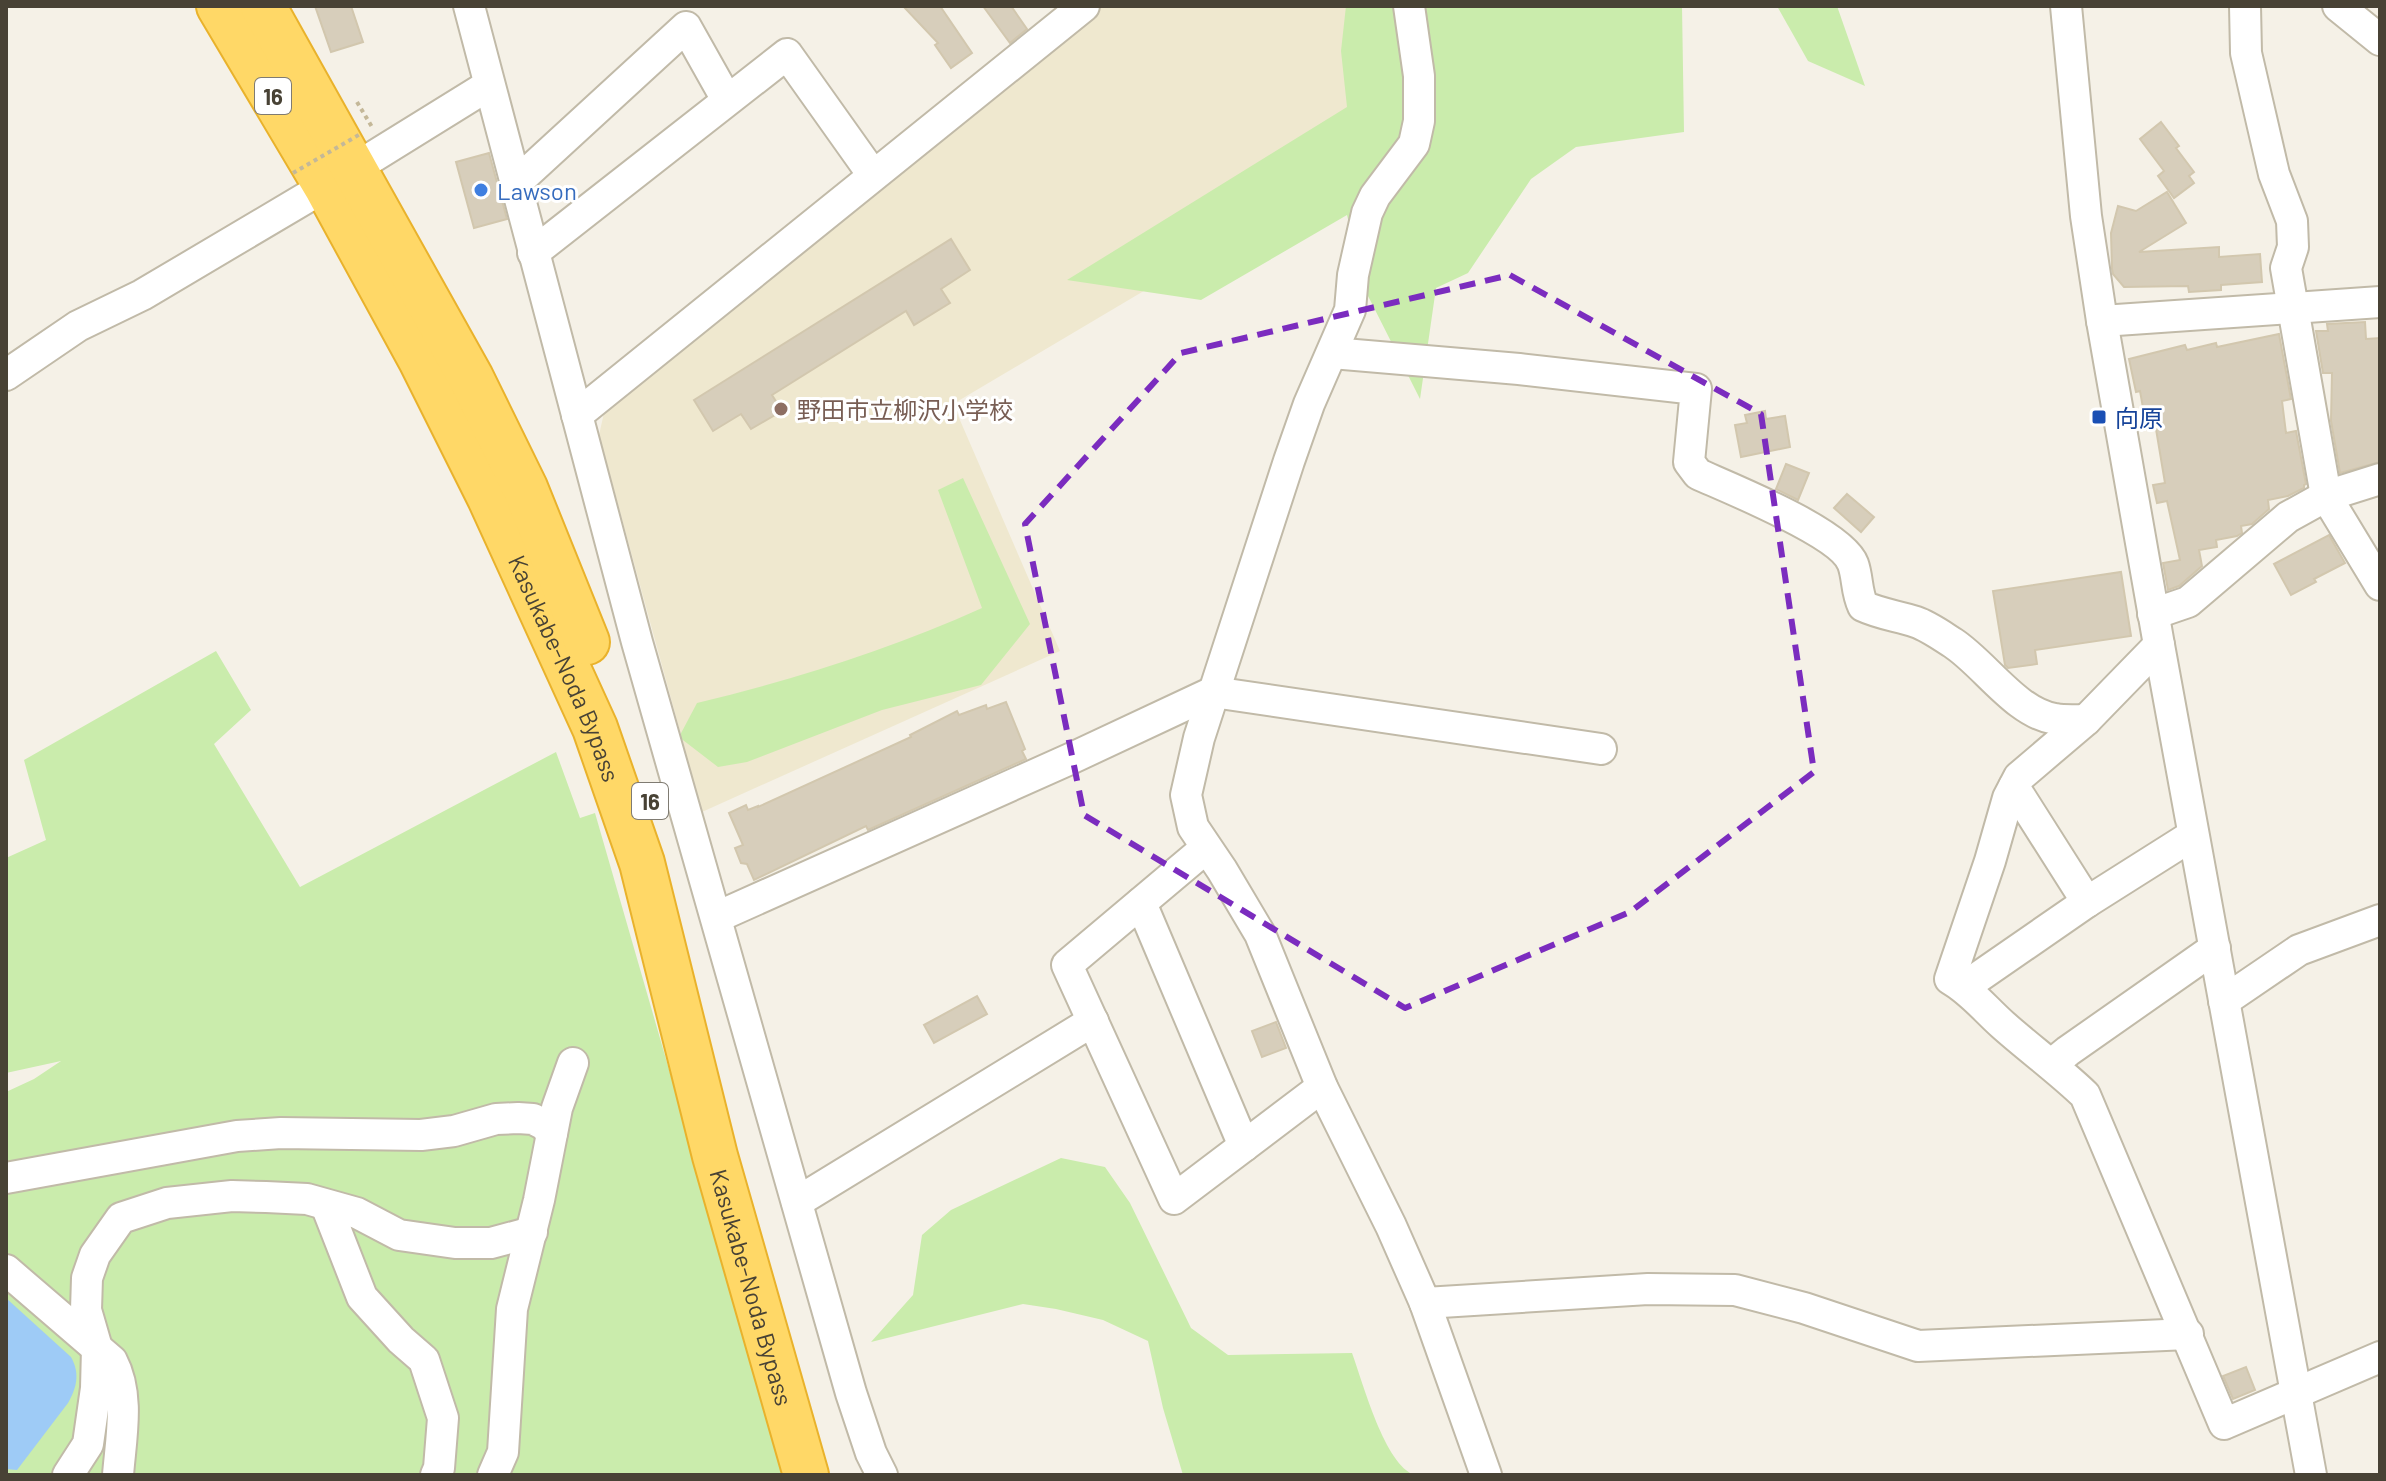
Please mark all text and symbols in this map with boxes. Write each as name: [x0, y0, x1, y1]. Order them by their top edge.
road number: 16: [255, 78, 291, 114]
place label: Lawson: [497, 176, 577, 205]
marker: Lawson: [472, 181, 490, 199]
place label: 野田市立柳沢小学校: [797, 395, 1013, 424]
marker: 野田市立柳沢小学校: [772, 400, 790, 418]
place label: 向原: [2115, 403, 2163, 432]
marker: 向原: [2090, 408, 2108, 426]
street label: Kasukabe-Noda Bypass: [503, 550, 627, 785]
road number: 16: [632, 783, 668, 819]
street label: Kasukabe-Noda Bypass: [705, 1166, 800, 1409]

